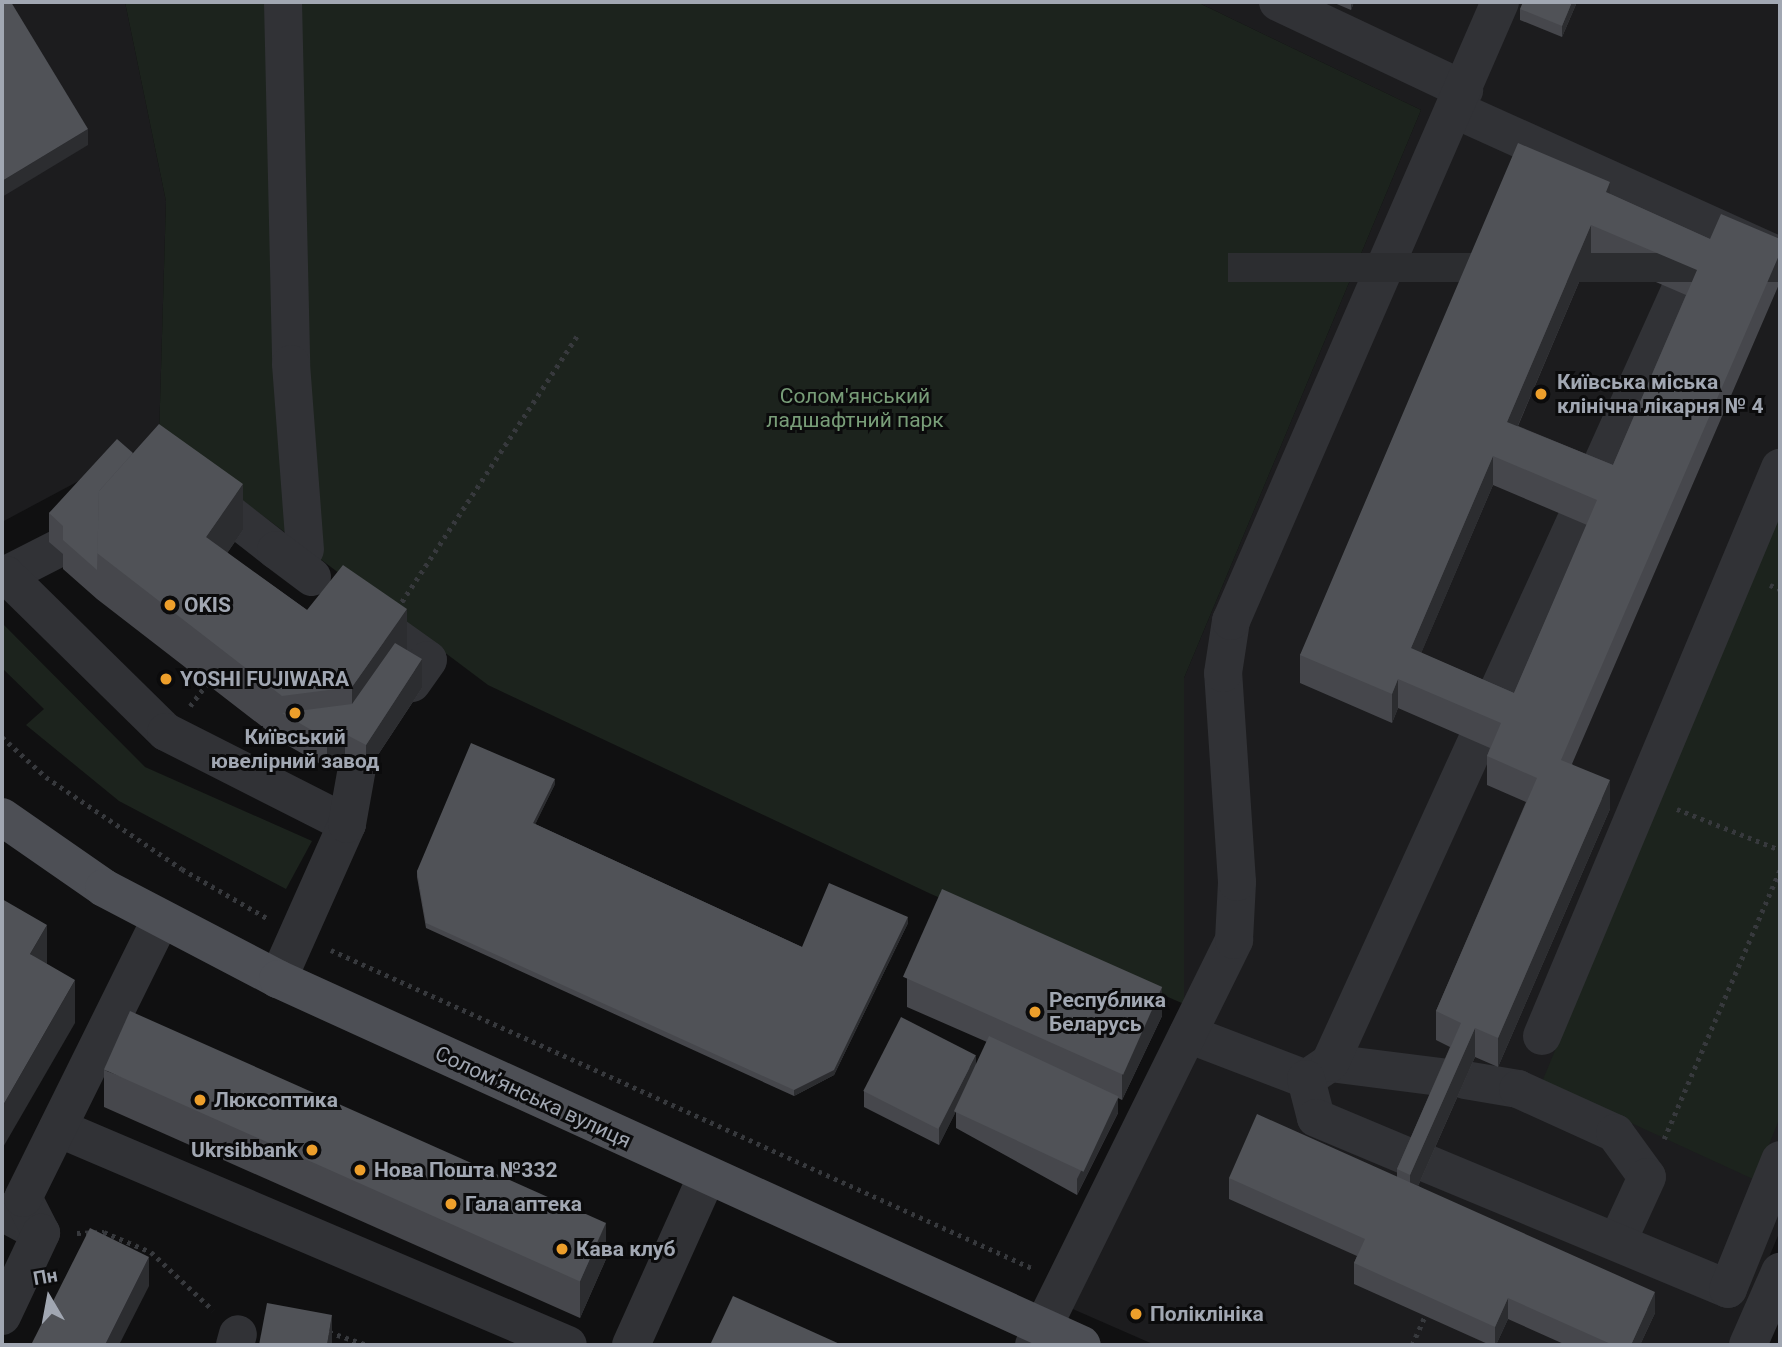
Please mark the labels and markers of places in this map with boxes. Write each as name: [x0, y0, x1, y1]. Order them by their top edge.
place label: Київська міська клінічна лікарня № 4: [1557, 369, 1763, 419]
marker: Київська міська клінічна лікарня № 4: [1531, 384, 1551, 404]
place label: OKIS: [184, 592, 231, 618]
marker: OKIS: [162, 597, 178, 613]
place label: YOSHI FUJIWARA: [180, 666, 349, 692]
marker: YOSHI FUJIWARA: [158, 671, 174, 687]
marker: Київський ювелірний завод: [287, 705, 303, 721]
place label: Київський ювелірний завод: [211, 724, 379, 774]
place label: Республика Беларусь: [1049, 987, 1166, 1037]
marker: Республика Беларусь: [1027, 1004, 1043, 1020]
place label: Люксоптика: [214, 1087, 338, 1113]
marker: Люксоптика: [192, 1092, 208, 1108]
place label: Ukrsibbank: [191, 1137, 298, 1163]
marker: Ukrsibbank: [304, 1142, 320, 1158]
place label: Нова Пошта №332: [374, 1157, 558, 1183]
marker: Нова Пошта №332: [352, 1162, 368, 1178]
place label: Гала аптека: [465, 1191, 582, 1217]
marker: Гала аптека: [443, 1196, 459, 1212]
place label: Кава клуб: [576, 1236, 675, 1262]
marker: Кава клуб: [554, 1241, 570, 1257]
place label: Поліклініка: [1150, 1301, 1264, 1327]
marker: Поліклініка: [1128, 1306, 1144, 1322]

